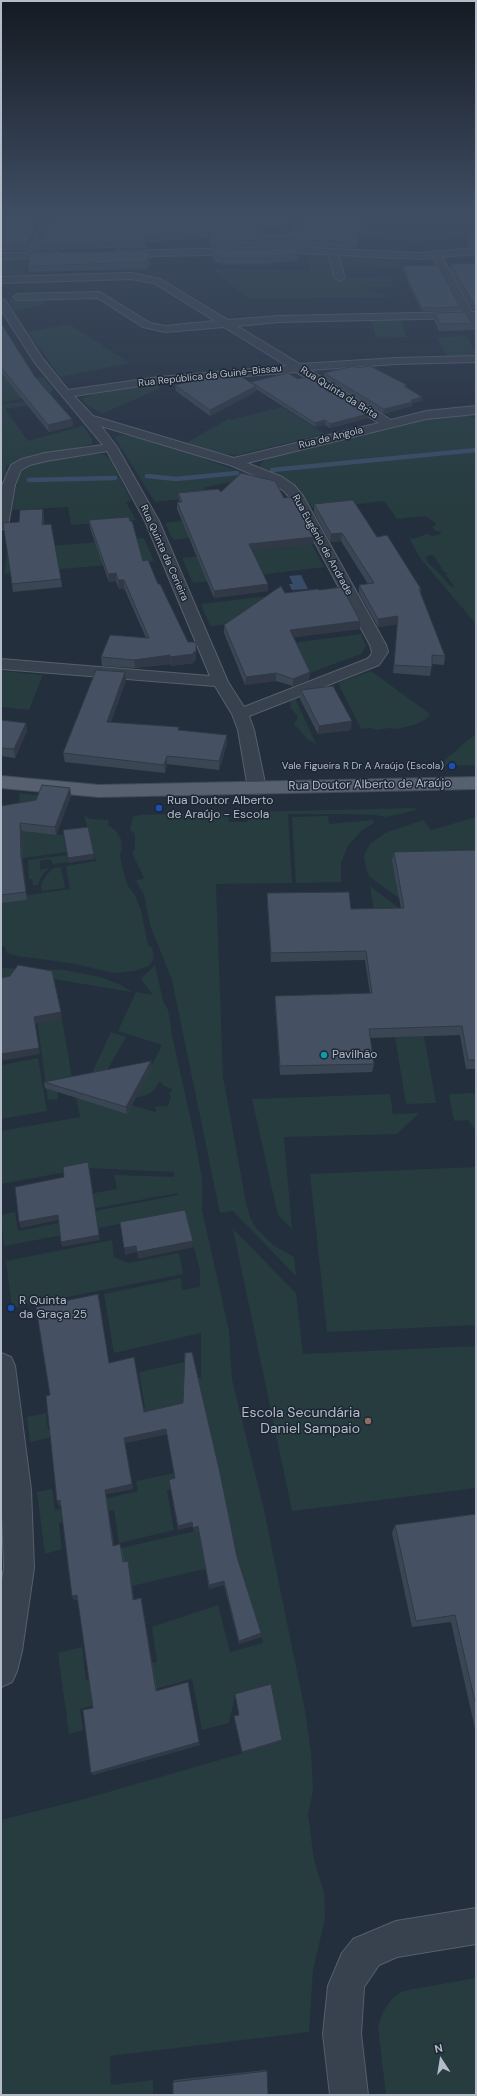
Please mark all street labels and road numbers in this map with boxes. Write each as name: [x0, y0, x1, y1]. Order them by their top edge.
street label: Rua República da Guiné-Bissau: [138, 362, 282, 390]
street label: Rua Quinta da Brita: [298, 364, 380, 422]
street label: Rua de Angola: [298, 424, 364, 452]
street label: Rua Eugénio de Andrade: [289, 493, 355, 597]
street label: Rua Quinta da Cerieira: [137, 503, 191, 603]
street label: Rua Doutor Alberto de Araújo: [288, 776, 452, 794]

